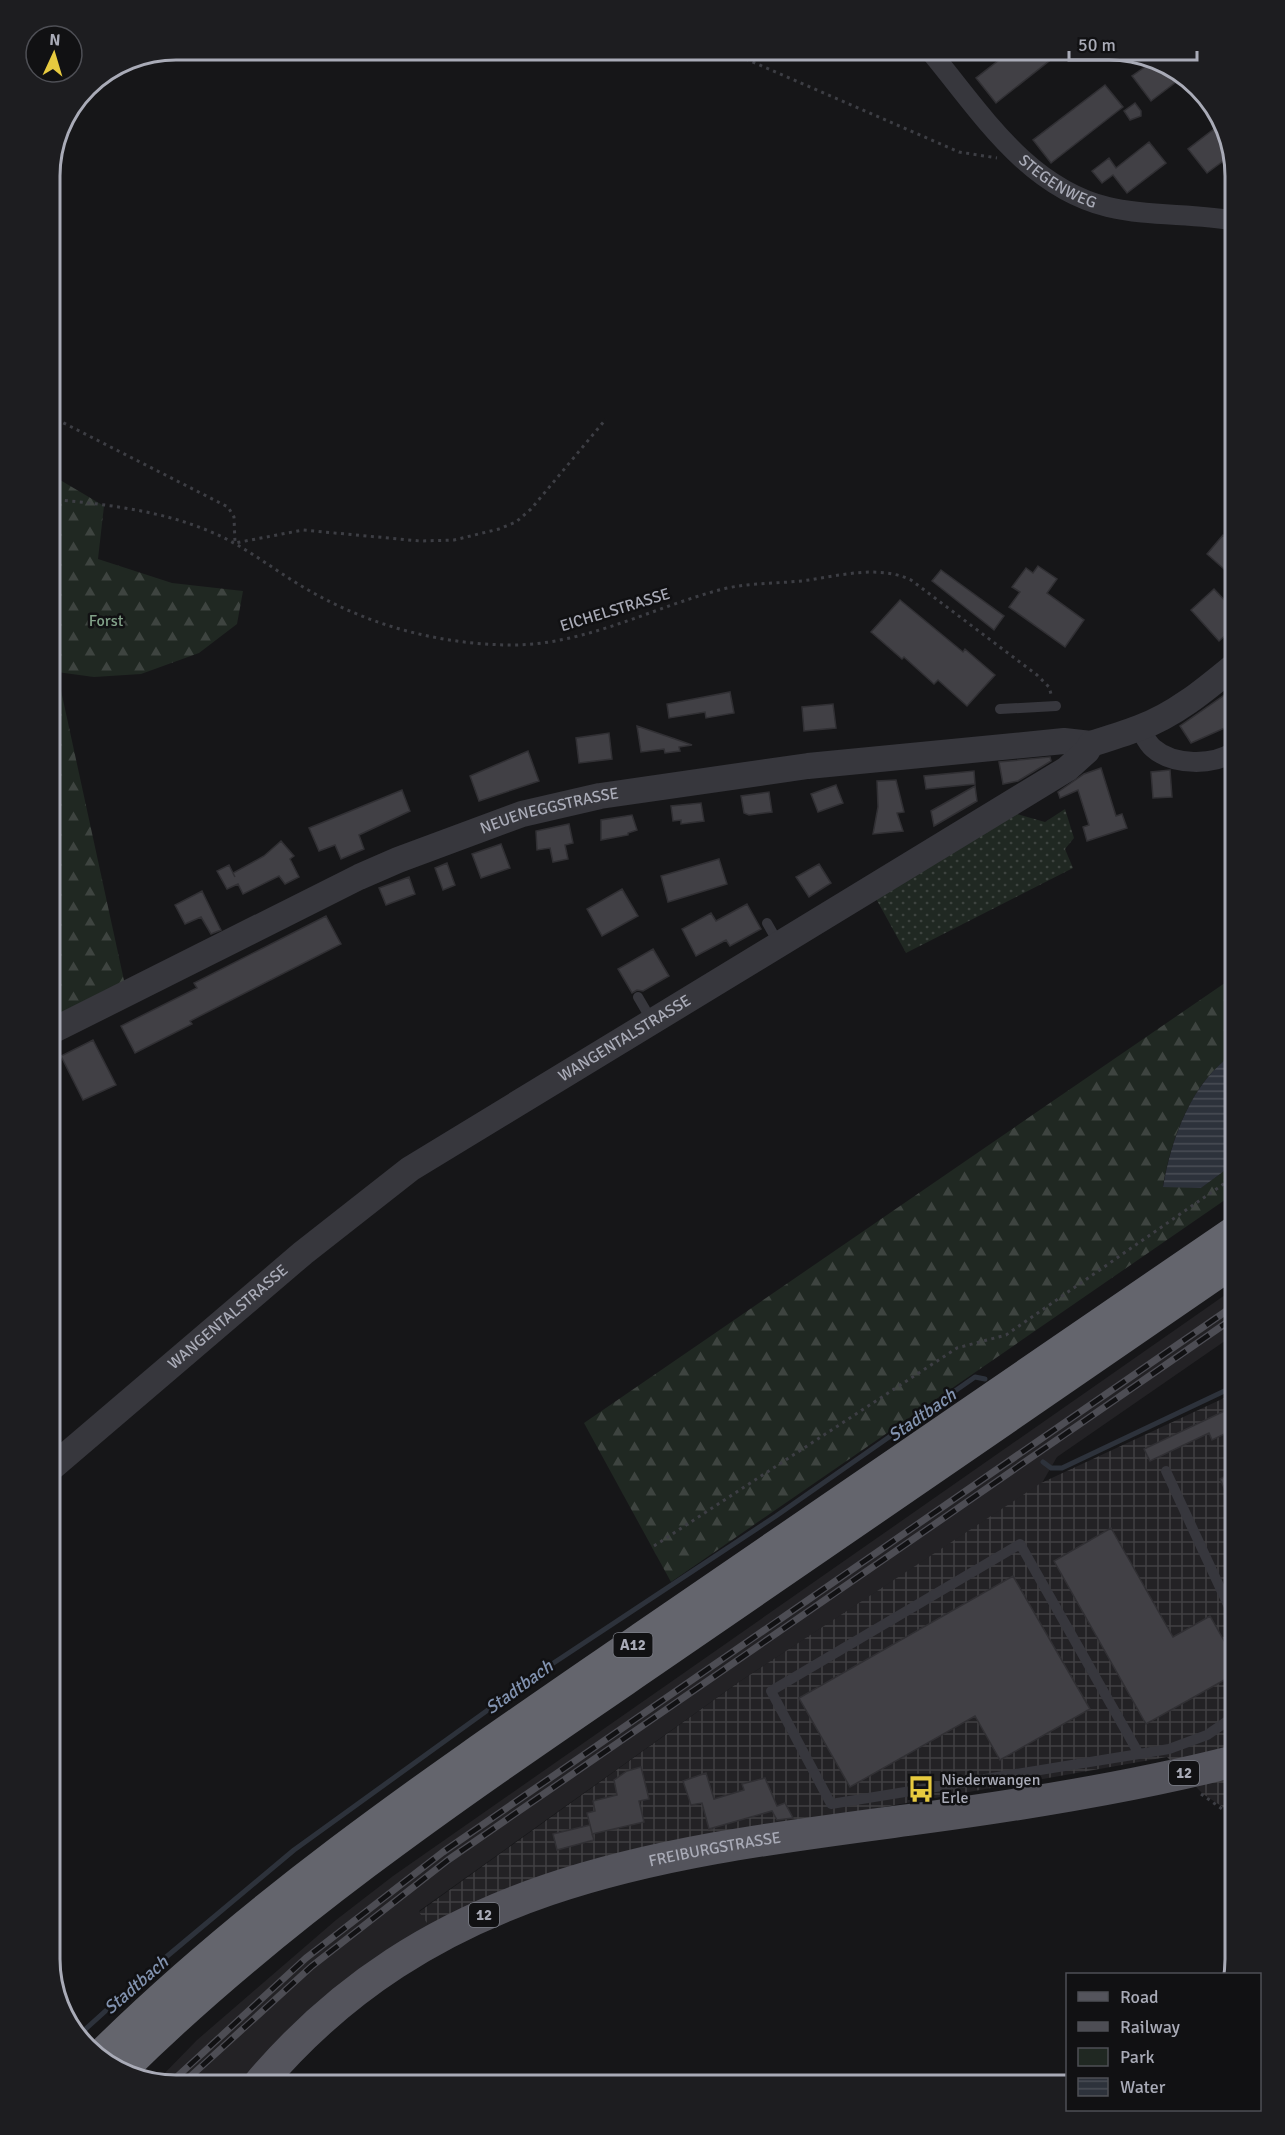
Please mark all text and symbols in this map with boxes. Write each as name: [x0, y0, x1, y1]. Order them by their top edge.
north arrow: [24, 24, 84, 84]
scale bar: [1069, 24, 1196, 62]
text: N: [49, 30, 61, 50]
text: 50 m: [1078, 34, 1116, 56]
street label: STEGENWEG: [1014, 150, 1099, 213]
street label: EICHELSTRASSE: [558, 584, 672, 636]
park label: Forst: [89, 611, 124, 631]
street label: NEUENEGGSTRASSE: [477, 783, 620, 839]
street label: WANGENTALSTRASSE: [555, 990, 695, 1086]
street label: WANGENTALSTRASSE: [164, 1260, 292, 1374]
water label: Stadtbach: [884, 1383, 961, 1446]
road number: A12: [614, 1633, 652, 1657]
water label: Stadtbach: [481, 1654, 558, 1719]
road number: 12: [1169, 1761, 1199, 1785]
place label: Niederwangen Erle: [941, 1770, 1040, 1808]
bus stop icon: Niederwangen Erle: [906, 1774, 936, 1804]
street label: FREIBURGSTRASSE: [647, 1828, 782, 1871]
road number: 12: [469, 1903, 499, 1927]
water label: Stadtbach: [99, 1950, 174, 2019]
legend: [1066, 1973, 1261, 2111]
text: Road: [1120, 1986, 1159, 2008]
text: Railway: [1120, 2016, 1181, 2038]
text: Park: [1120, 2046, 1155, 2068]
text: Water: [1120, 2076, 1166, 2098]

